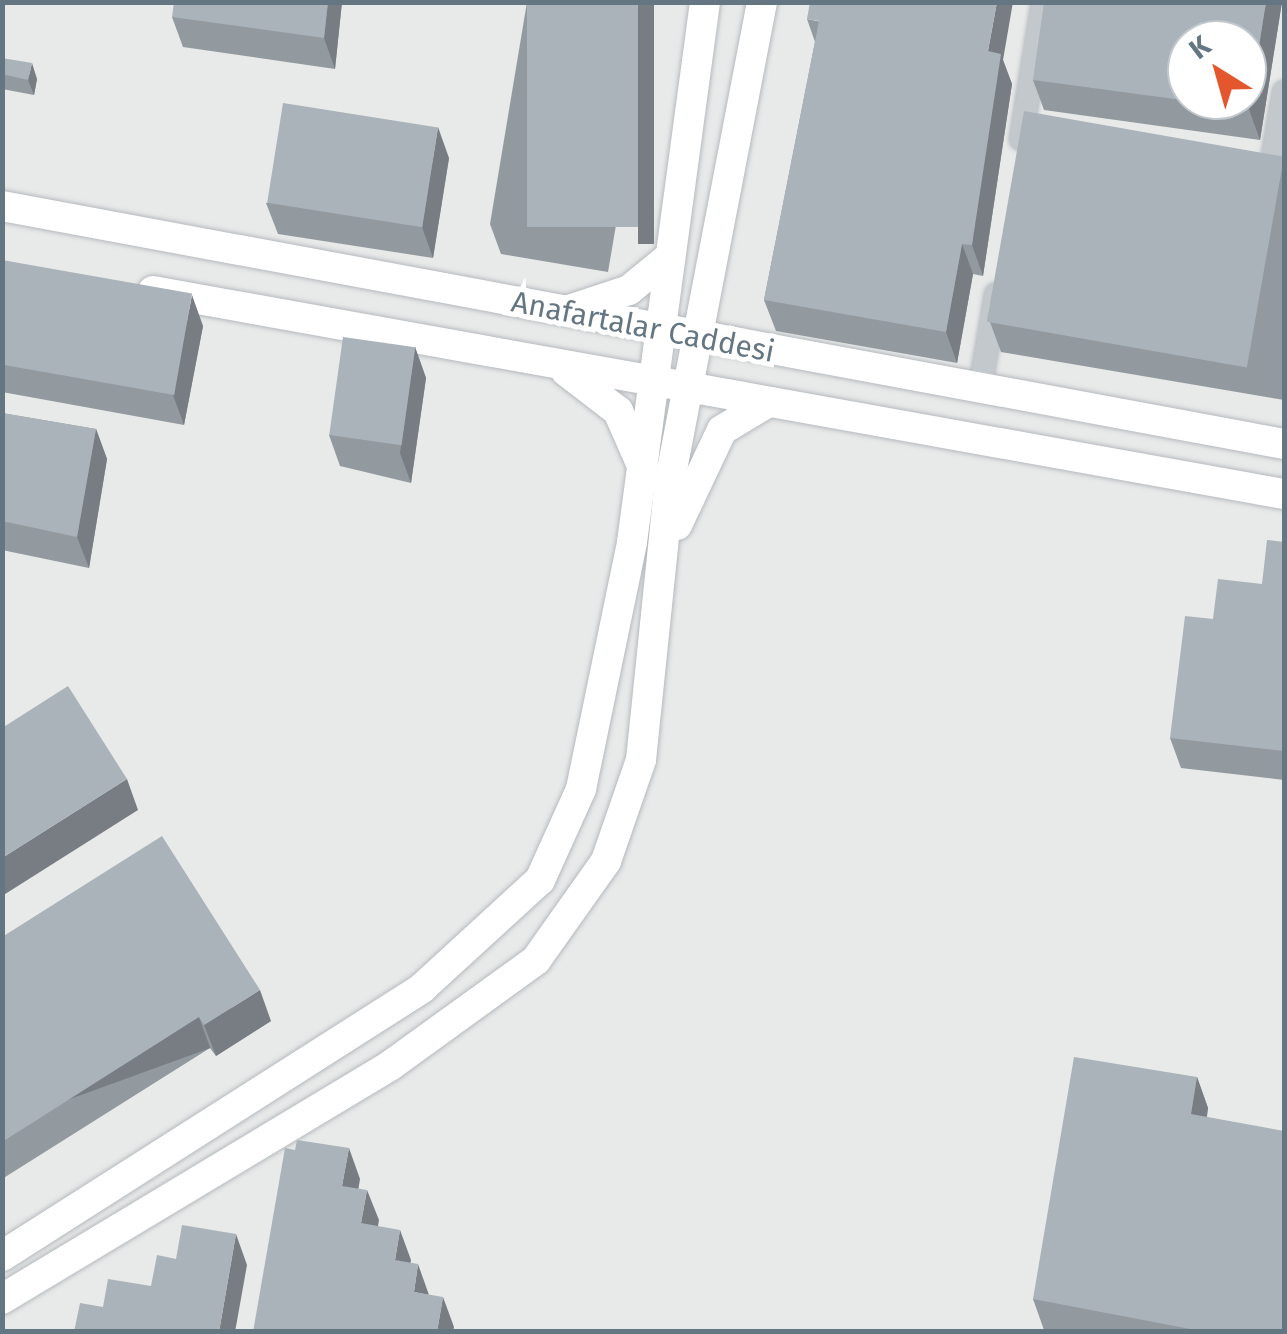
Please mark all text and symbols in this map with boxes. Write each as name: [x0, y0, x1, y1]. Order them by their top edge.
north arrow: [1167, 20, 1267, 120]
text: K: [1183, 29, 1217, 66]
street label: Anafartalar Caddesi: [509, 284, 777, 370]

